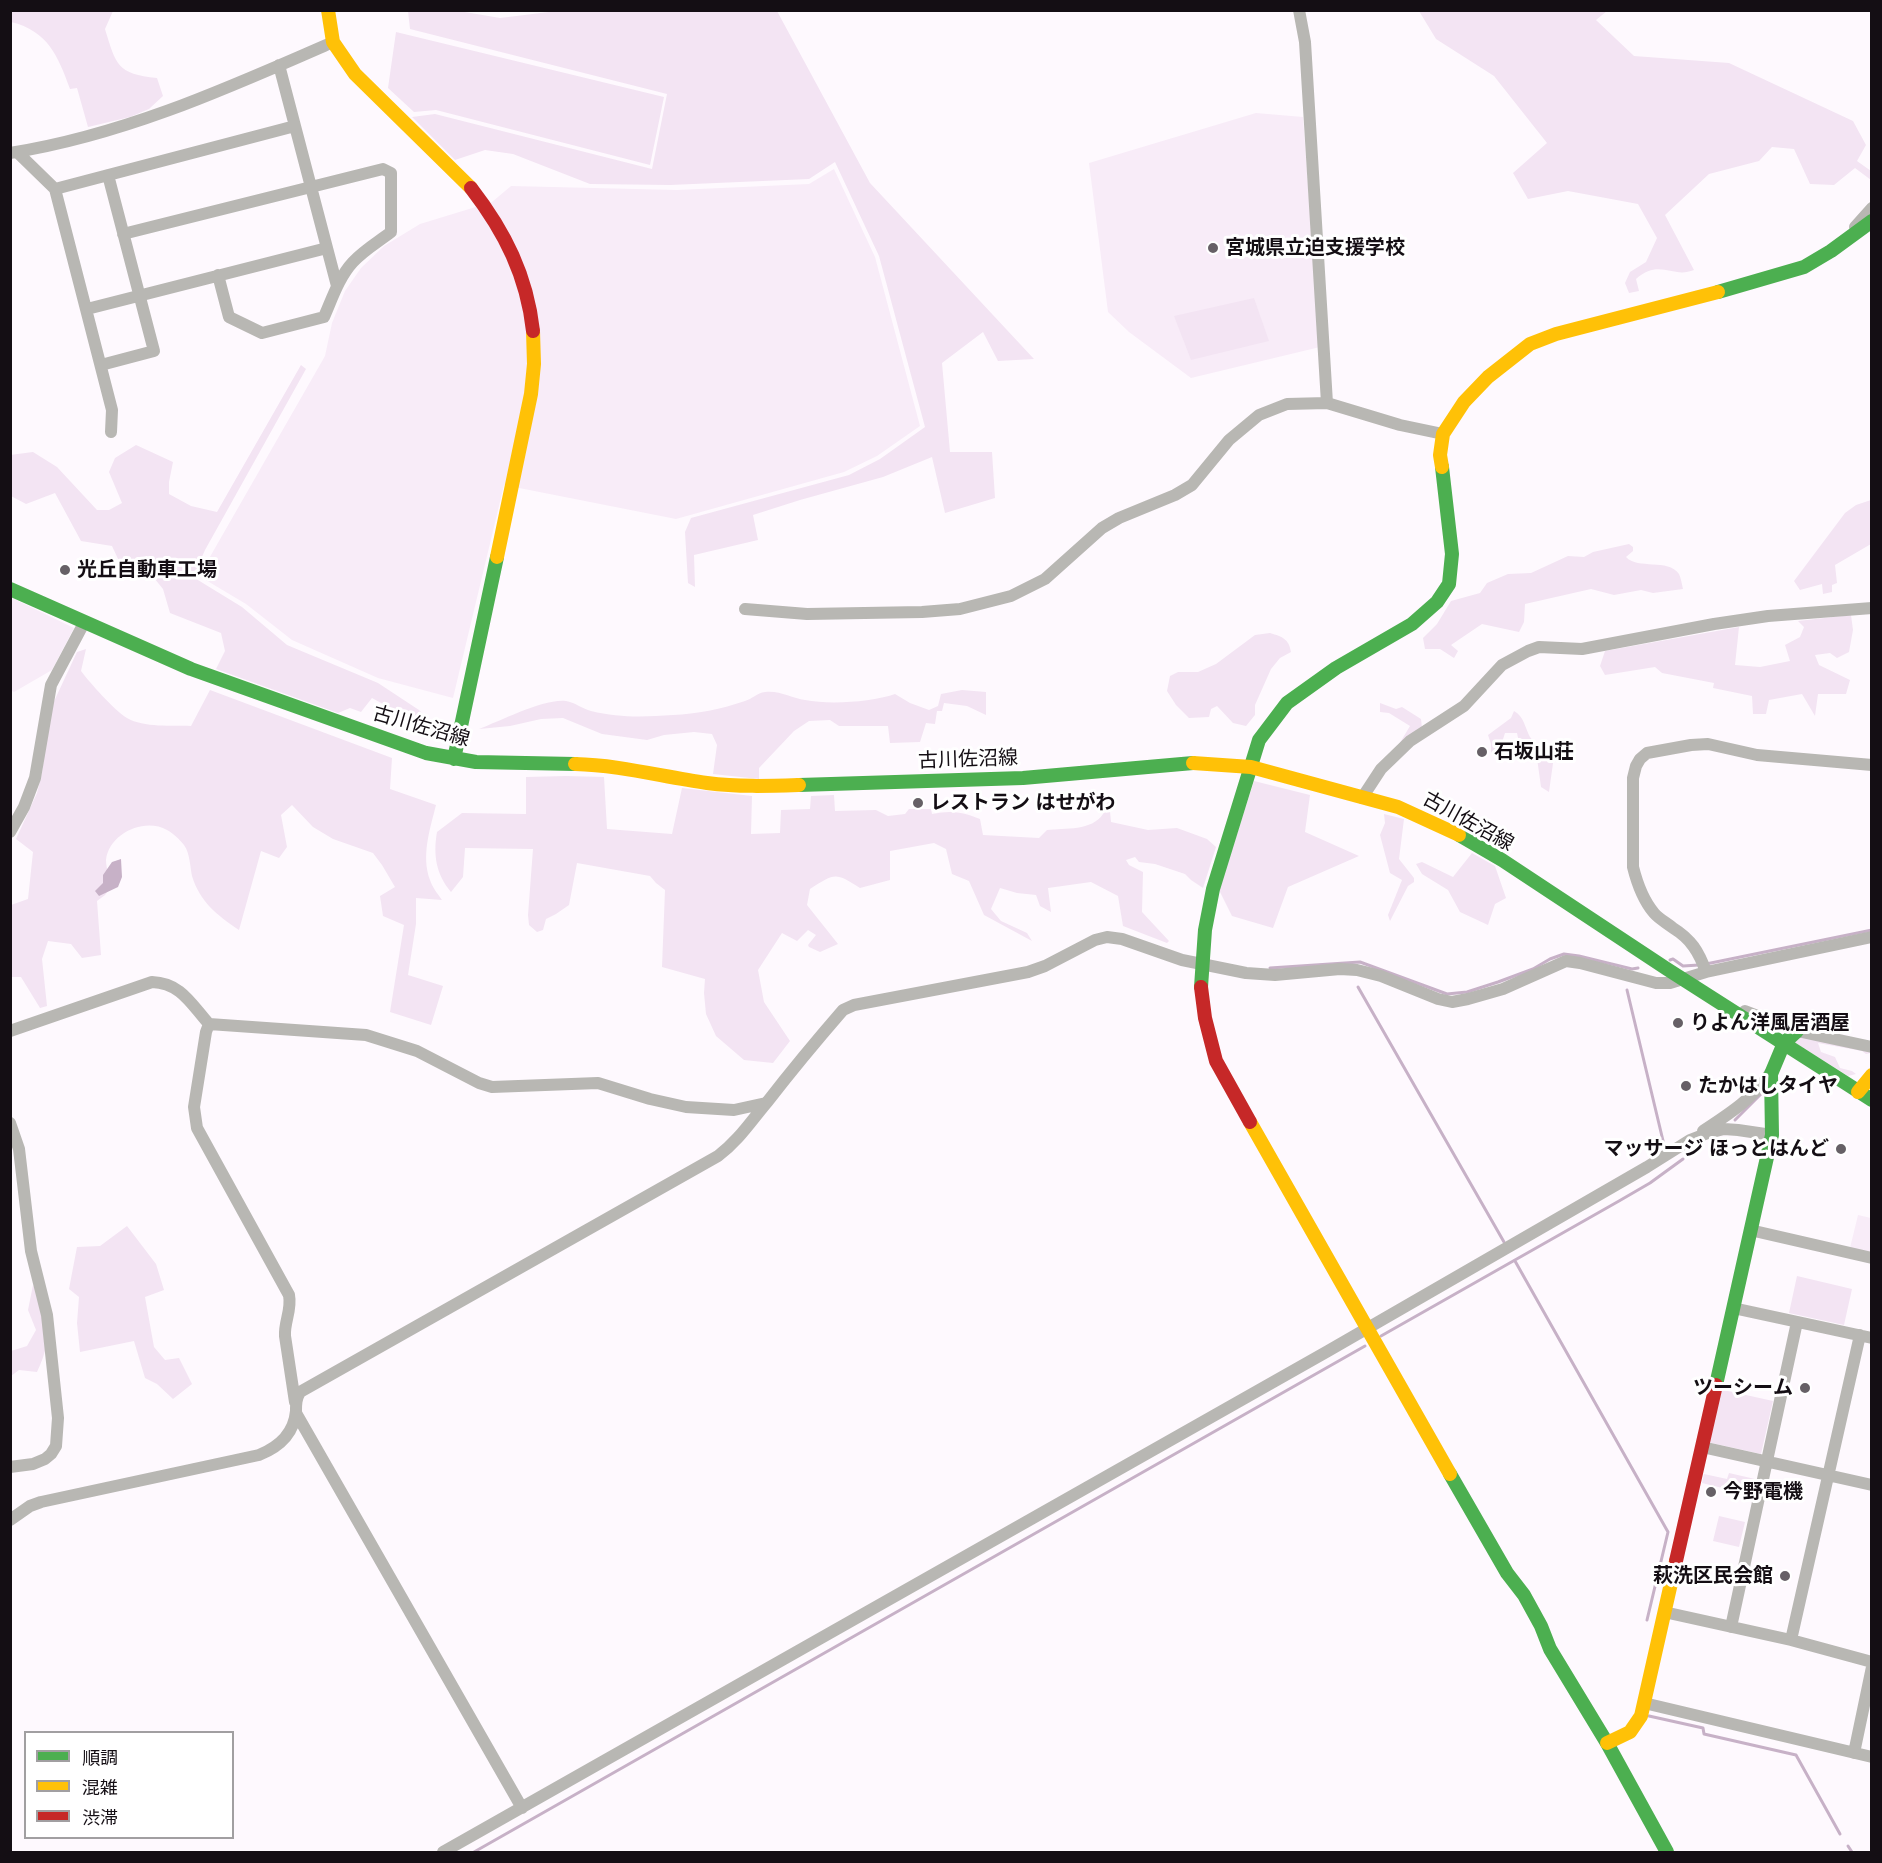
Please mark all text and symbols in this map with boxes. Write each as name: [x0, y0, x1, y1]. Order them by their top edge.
place label: 宮城県立迫支援学校: [1225, 236, 1405, 260]
marker: 宮城県立迫支援学校: [1206, 241, 1220, 255]
place label: 光丘自動車工場: [77, 558, 217, 582]
marker: 光丘自動車工場: [58, 563, 72, 577]
street label: 古川佐沼線: [370, 702, 472, 752]
place label: 石坂山荘: [1494, 740, 1574, 764]
marker: 石坂山荘: [1475, 745, 1489, 759]
street label: 古川佐沼線: [918, 746, 1018, 774]
street label: 古川佐沼線: [1418, 787, 1518, 857]
place label: レストラン はせがわ: [930, 791, 1116, 815]
marker: レストラン はせがわ: [911, 796, 925, 810]
place label: りよん洋風居酒屋: [1690, 1011, 1850, 1035]
marker: りよん洋風居酒屋: [1671, 1016, 1685, 1030]
place label: たかはしタイヤ: [1698, 1074, 1838, 1098]
marker: たかはしタイヤ: [1679, 1079, 1693, 1093]
place label: マッサージ ほっとはんど: [1603, 1137, 1829, 1161]
marker: マッサージ ほっとはんど: [1834, 1142, 1848, 1156]
place label: ツーシーム: [1693, 1376, 1793, 1400]
marker: ツーシーム: [1798, 1381, 1812, 1395]
place label: 今野電機: [1723, 1480, 1803, 1504]
marker: 今野電機: [1704, 1485, 1718, 1499]
place label: 萩洗区民会館: [1653, 1564, 1773, 1588]
marker: 萩洗区民会館: [1778, 1569, 1792, 1583]
legend: [24, 1731, 234, 1839]
text: 順調: [82, 1748, 118, 1768]
text: 混雑: [82, 1778, 118, 1798]
text: 渋滞: [82, 1808, 118, 1828]

